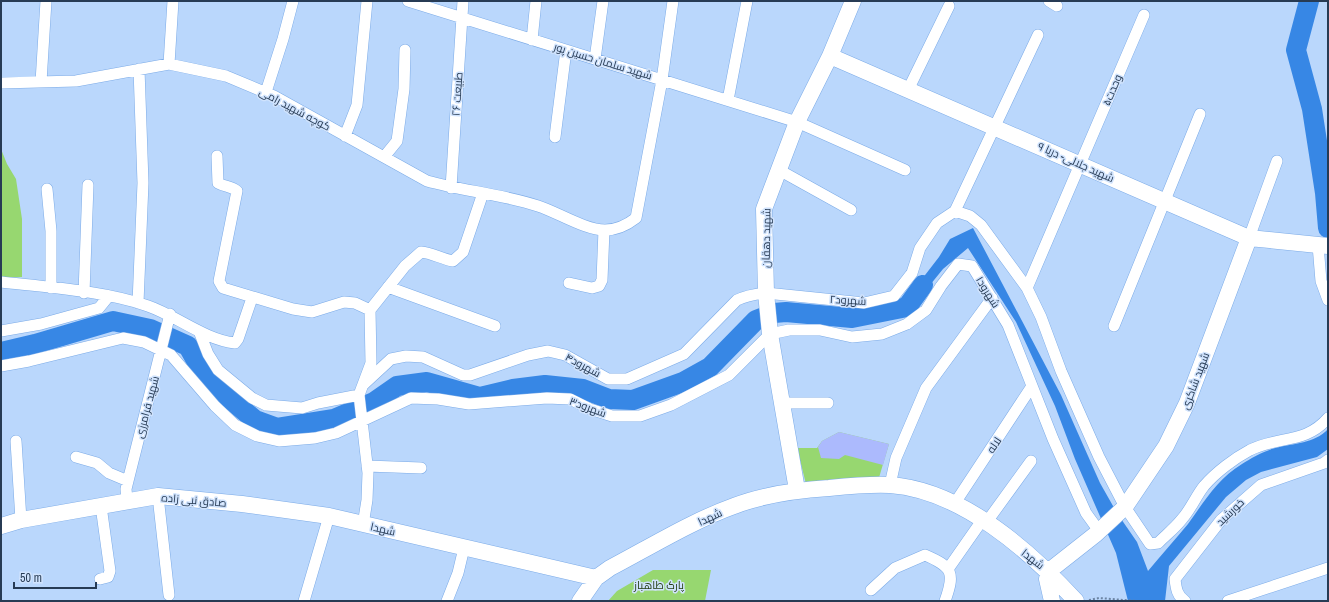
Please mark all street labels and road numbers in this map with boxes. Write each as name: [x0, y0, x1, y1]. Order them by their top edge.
street label: شهید سلمان حسین پور: [551, 39, 654, 83]
street label: طبیعت ۲۶: [448, 71, 466, 117]
street label: وحدت۵: [1099, 72, 1125, 108]
street label: کوچه شهید رامی: [257, 84, 333, 134]
street label: شهید جلالی- دریا ۹: [1036, 139, 1116, 185]
street label: شهید دهقان: [758, 208, 774, 268]
street label: شهرود۱: [973, 274, 1003, 310]
street label: شهرود۲: [829, 292, 867, 308]
street label: شهرود۴: [563, 350, 603, 380]
street label: شهید شاکری: [1178, 350, 1212, 412]
street label: شهید فرامرزی: [132, 374, 162, 440]
street label: شهرود۳: [568, 394, 608, 420]
street label: لاله: [984, 434, 1004, 456]
street label: صادق نبی زاده: [161, 490, 227, 510]
street label: خورشید: [1213, 495, 1247, 529]
street label: شهدا: [696, 505, 724, 529]
street label: شهدا: [369, 519, 397, 539]
street label: شهدا: [1019, 546, 1047, 572]

